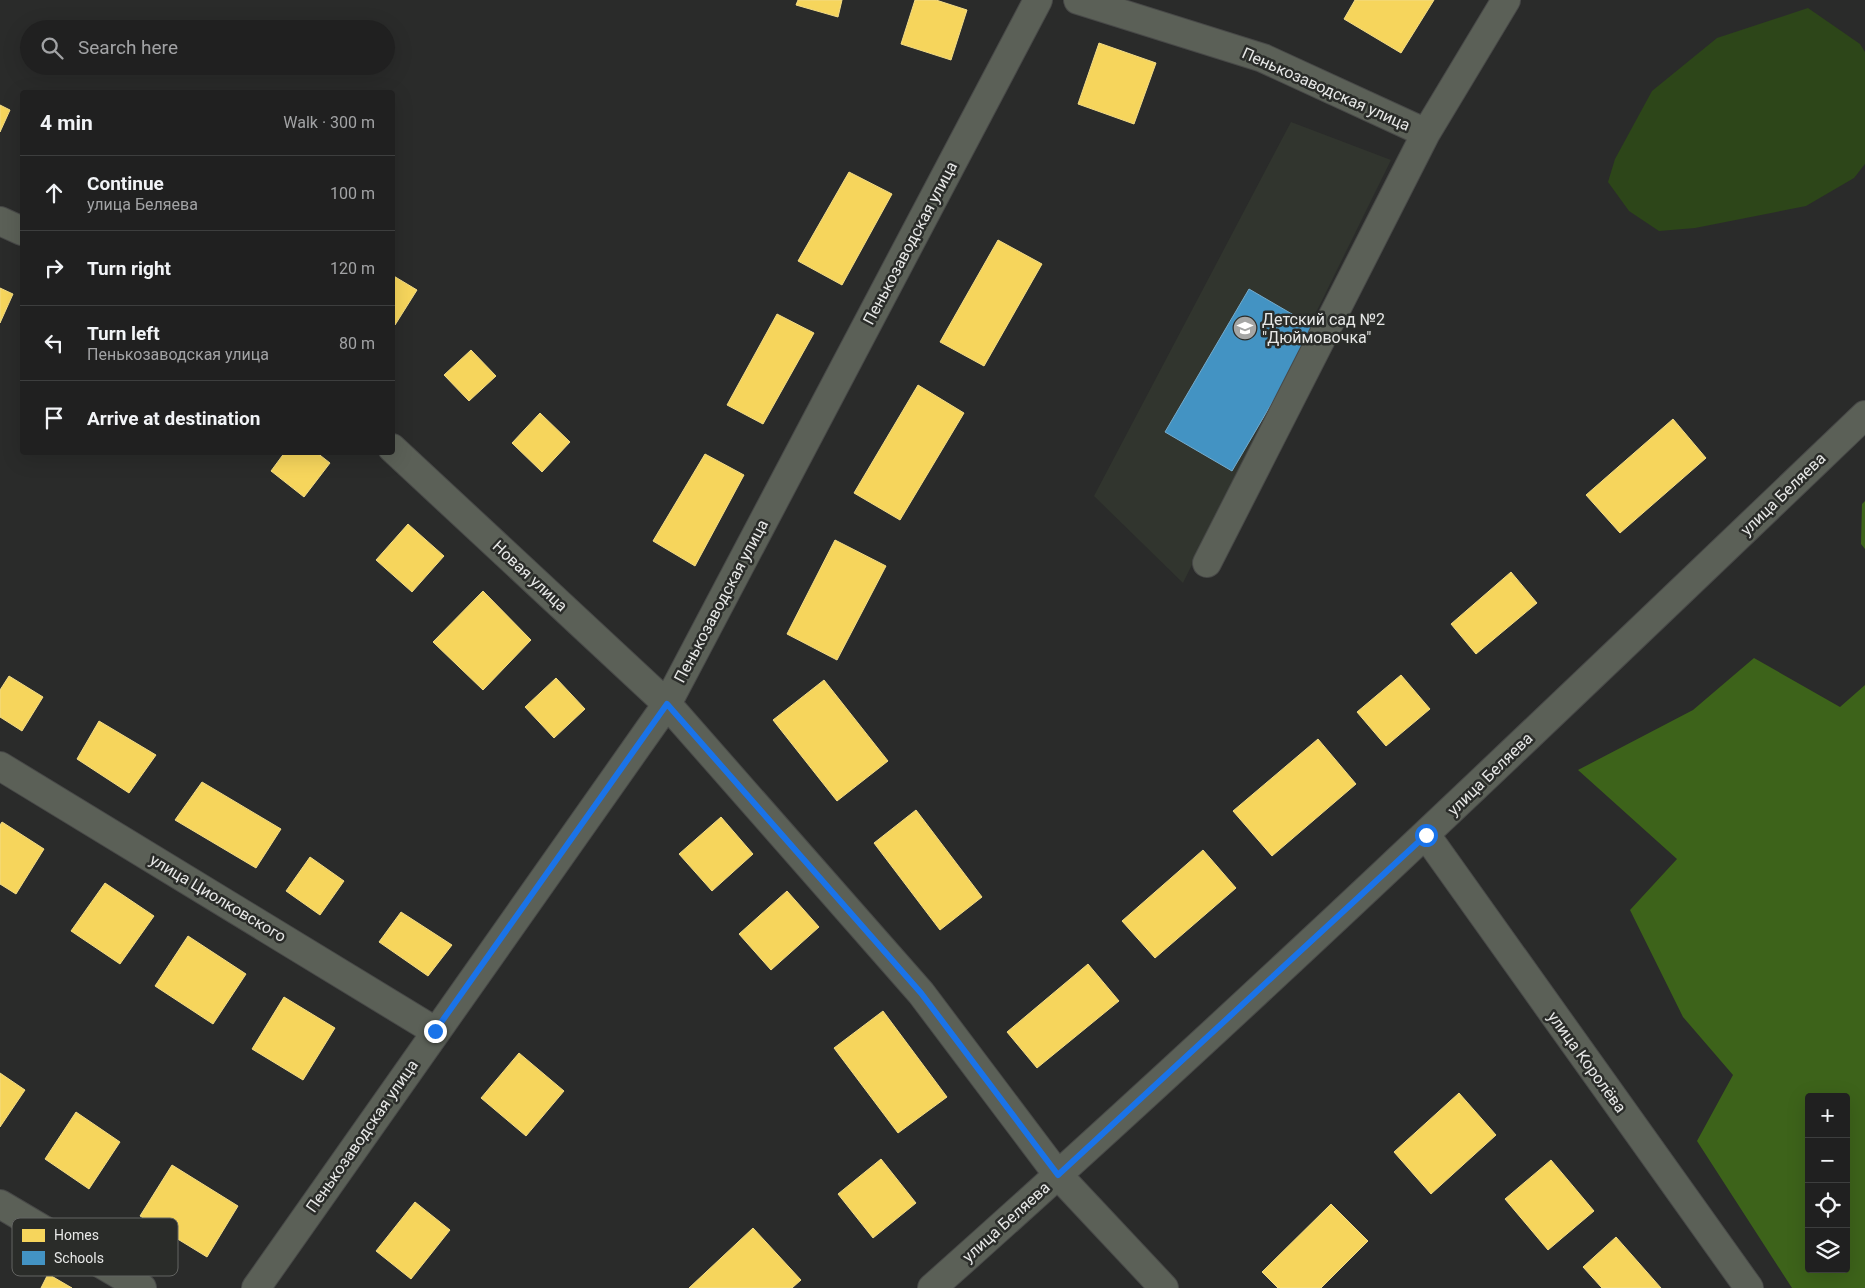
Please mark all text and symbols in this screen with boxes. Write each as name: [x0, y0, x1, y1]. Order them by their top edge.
search box: [20, 20, 395, 75]
icon: search: [38, 34, 66, 62]
text: Search here: [78, 36, 178, 59]
street label: Пенькозаводская улица: [1239, 43, 1413, 135]
text: 4 min: [40, 111, 93, 135]
text: Walk · 300 m: [283, 113, 375, 132]
street label: Пенькозаводская улица: [859, 158, 961, 328]
text: Continue: [87, 172, 164, 195]
icon: ahead: [40, 179, 68, 207]
text: 100 m: [330, 184, 375, 203]
text: улица Беляева: [87, 195, 198, 214]
icon: right: [40, 254, 68, 282]
text: Turn right: [87, 257, 171, 280]
text: 120 m: [330, 259, 375, 278]
place label: Детский сад №2 "Дюймовочка": [1262, 310, 1385, 347]
school or university icon: Детский сад №2 "Дюймовочка": [1232, 315, 1258, 341]
text: Turn left: [87, 322, 160, 345]
icon: left: [40, 329, 68, 357]
text: 80 m: [339, 334, 375, 353]
text: Пенькозаводская улица: [87, 345, 269, 364]
icon: arrive: [40, 404, 68, 432]
text: Arrive at destination: [87, 407, 260, 430]
street label: улица Беляева: [1737, 449, 1829, 539]
street label: Пенькозаводская улица: [670, 516, 772, 686]
street label: Новая улица: [489, 537, 571, 615]
street label: улица Беляева: [1444, 729, 1536, 819]
route start: [1415, 824, 1438, 847]
street label: улица Циолковского: [146, 850, 290, 946]
street label: улица Королёва: [1544, 1008, 1630, 1116]
route end: [424, 1020, 447, 1043]
street label: Пенькозаводская улица: [302, 1056, 422, 1216]
map controls: [1805, 1093, 1850, 1273]
button: +: [1805, 1093, 1850, 1138]
button: −: [1805, 1138, 1850, 1183]
street label: улица Беляева: [958, 1178, 1054, 1266]
button: locate: [1805, 1183, 1850, 1228]
legend: [12, 1218, 178, 1276]
text: Homes: [54, 1227, 99, 1243]
button: layers: [1805, 1228, 1850, 1273]
text: Schools: [54, 1250, 104, 1266]

